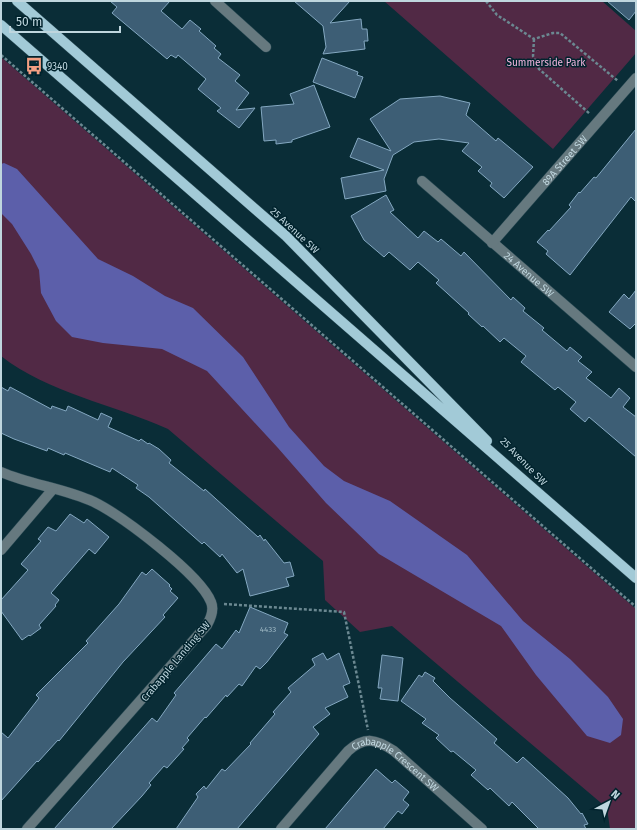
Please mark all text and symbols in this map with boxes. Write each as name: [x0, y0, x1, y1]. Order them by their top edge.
scale bar: [10, 8, 120, 34]
text: 50 m: [16, 15, 42, 29]
bus stop icon: 9340: [24, 56, 44, 76]
park label: Summerside Park: [507, 57, 586, 69]
place label: 9340: [47, 61, 68, 73]
street label: 89A Street SW: [540, 133, 591, 188]
street label: 25 Avenue SW: [268, 205, 322, 257]
street label: 24 Avenue SW: [501, 250, 556, 300]
street label: 25 Avenue SW: [497, 435, 550, 489]
street label: Crabapple Landing SW: [139, 619, 213, 704]
house number: 4433: [260, 625, 276, 634]
street label: Crabapple Crescent SW: [349, 736, 441, 795]
north arrow: [589, 782, 629, 822]
text: N: [608, 788, 622, 802]

